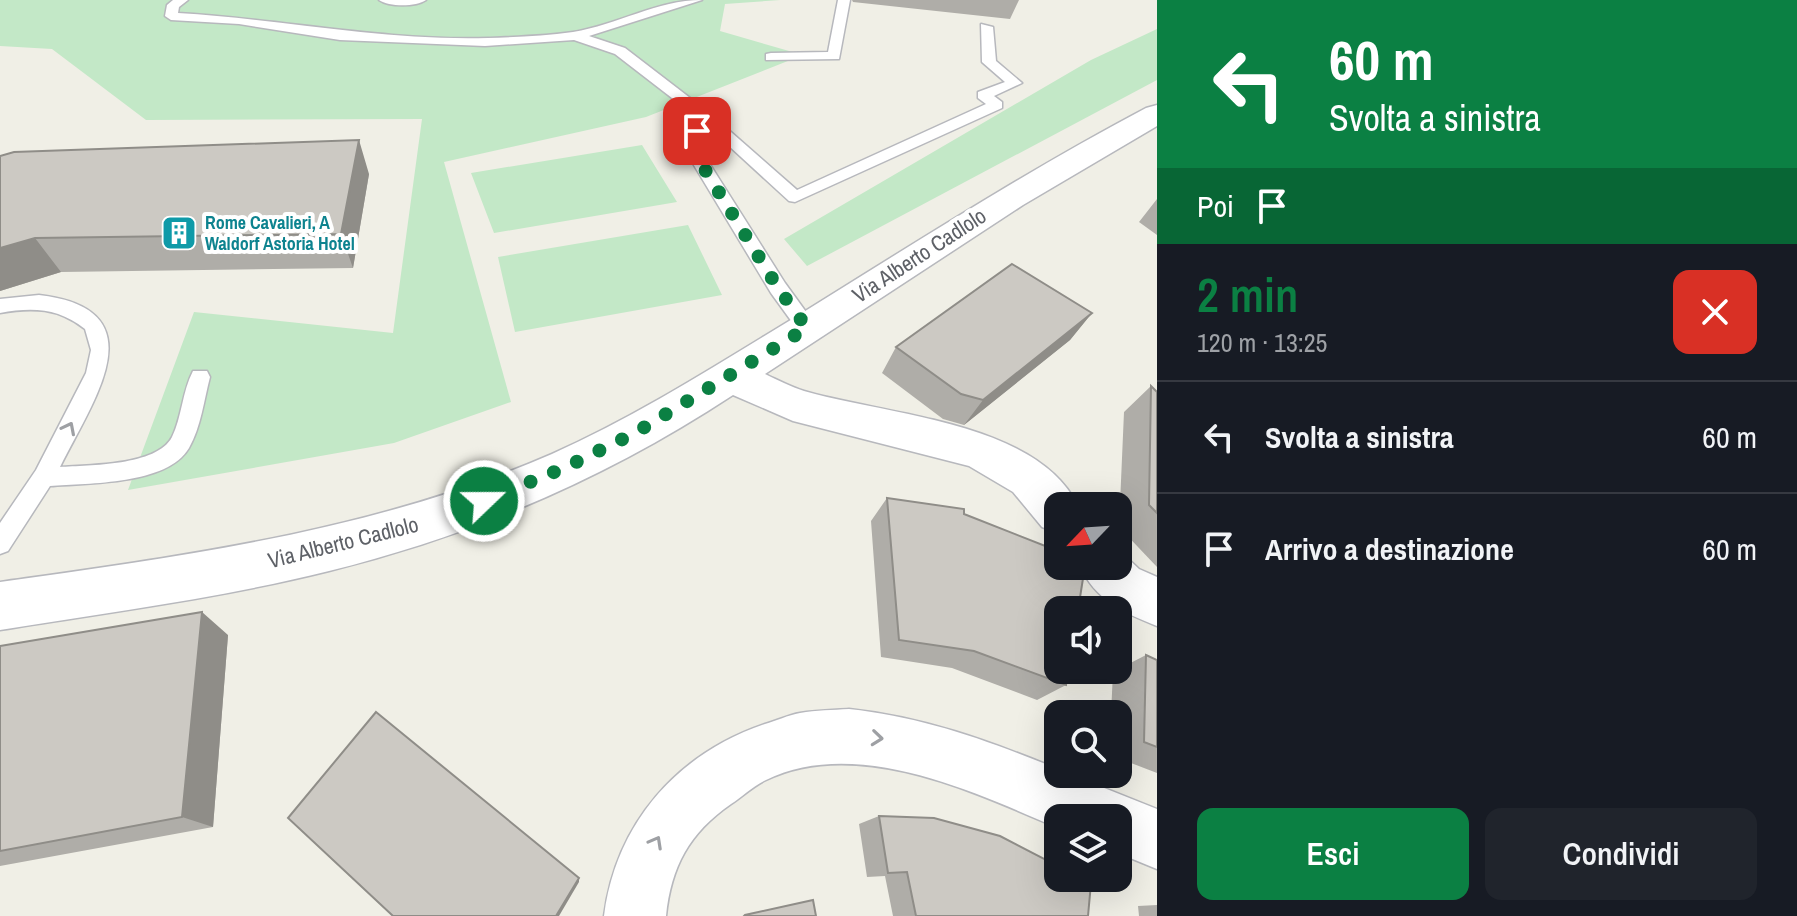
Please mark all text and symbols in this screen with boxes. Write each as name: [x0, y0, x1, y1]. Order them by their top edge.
text: 60 m: [1329, 22, 1434, 97]
icon: left: [1197, 32, 1301, 136]
text: Svolta a sinistra: [1329, 94, 1541, 142]
pin: [663, 97, 731, 165]
icon: arrive: [675, 109, 719, 153]
icon: arrive: [1250, 184, 1294, 228]
text: Poi: [1197, 186, 1234, 226]
street label: Via Alberto Cadlolo: [846, 200, 992, 310]
place label: Rome Cavalieri, A Waldorf Astoria Hotel: [205, 210, 355, 256]
building icon: Rome Cavalieri, A Waldorf Astoria Hotel: [160, 214, 198, 252]
text: 2 min: [1197, 262, 1298, 327]
button: close: [1673, 270, 1757, 354]
text: 120 m · 13:25: [1197, 325, 1327, 360]
icon: left: [1197, 415, 1241, 459]
text: Svolta a sinistra: [1265, 417, 1454, 457]
text: 60 m: [1702, 417, 1757, 457]
one-way arrow: [59, 422, 74, 437]
position arrow: [442, 459, 526, 543]
north arrow: [1044, 492, 1132, 580]
map controls: [1044, 492, 1132, 892]
street label: Via Alberto Cadlolo: [265, 509, 421, 575]
icon: arrive: [1197, 527, 1241, 571]
text: Arrivo a destinazione: [1265, 529, 1514, 569]
text: 60 m: [1702, 529, 1757, 569]
button: sound: [1044, 596, 1132, 684]
button: search: [1044, 700, 1132, 788]
one-way arrow: [871, 729, 884, 746]
button: layers: [1044, 804, 1132, 892]
button: Esci: [1197, 808, 1469, 900]
button: Condividi: [1485, 808, 1757, 900]
one-way arrow: [646, 836, 662, 851]

